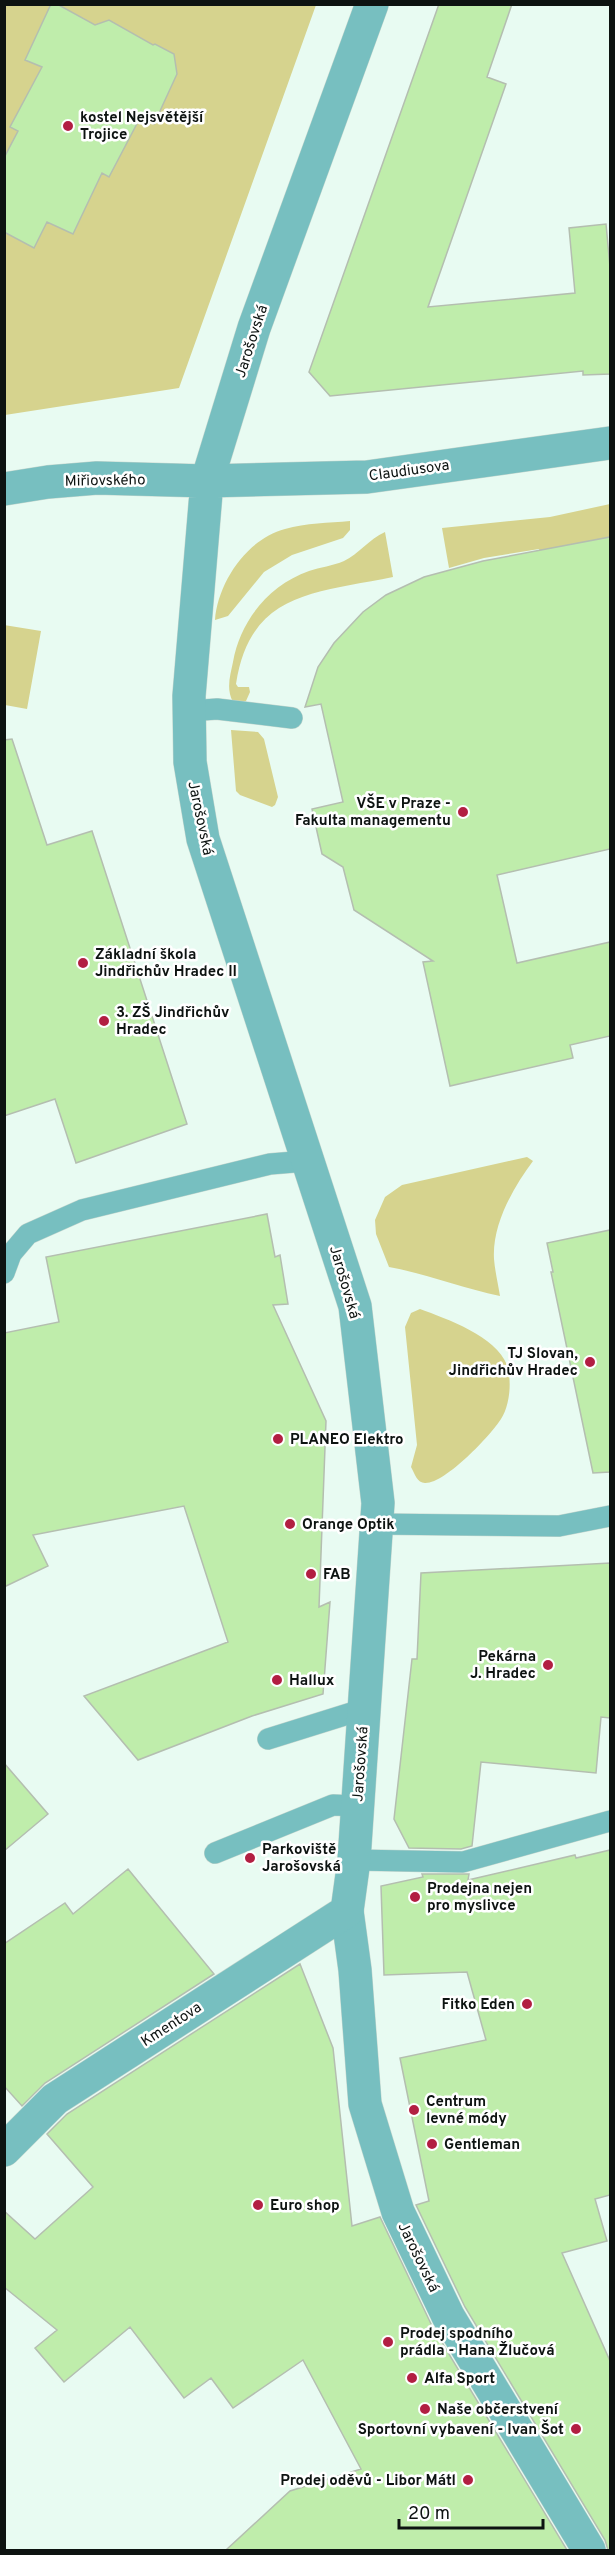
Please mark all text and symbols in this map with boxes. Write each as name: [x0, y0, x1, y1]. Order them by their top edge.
place label: kostel Nejsvětější Trojice: [80, 109, 205, 145]
marker: kostel Nejsvětější Trojice: [61, 119, 75, 133]
street label: Jarošovská: [232, 303, 273, 380]
street label: Claudiusova: [368, 456, 451, 487]
street label: Miřiovského: [64, 471, 146, 492]
street label: Jarošovská: [182, 779, 217, 857]
place label: VŠE v Praze - Fakulta managementu: [295, 793, 451, 831]
marker: VŠE v Praze - Fakulta managementu: [456, 805, 470, 819]
place label: Základní škola Jindřichův Hradec II: [95, 946, 237, 982]
marker: Základní škola Jindřichův Hradec II: [76, 956, 90, 970]
place label: 3. ZŠ Jindřichův Hradec: [116, 1002, 229, 1040]
marker: 3. ZŠ Jindřichův Hradec: [97, 1014, 111, 1028]
street label: Jarošovská: [324, 1244, 363, 1321]
place label: TJ Slovan, Jindřichův Hradec: [449, 1345, 578, 1381]
marker: TJ Slovan, Jindřichův Hradec: [583, 1355, 597, 1369]
place label: PLANEO Elektro: [290, 1431, 404, 1450]
marker: PLANEO Elektro: [271, 1432, 285, 1446]
place label: Orange Optik: [302, 1516, 395, 1535]
marker: Orange Optik: [283, 1517, 297, 1531]
place label: FAB: [323, 1566, 351, 1585]
marker: FAB: [304, 1567, 318, 1581]
place label: Pekárna J. Hradec: [470, 1648, 536, 1684]
marker: Pekárna J. Hradec: [541, 1658, 555, 1672]
place label: Hallux: [289, 1672, 335, 1691]
marker: Hallux: [270, 1673, 284, 1687]
street label: Jarošovská: [349, 1726, 374, 1802]
place label: Parkoviště Jarošovská: [262, 1841, 341, 1877]
marker: Parkoviště Jarošovská: [243, 1851, 257, 1865]
place label: Prodejna nejen pro myslivce: [427, 1880, 532, 1916]
marker: Prodejna nejen pro myslivce: [408, 1890, 422, 1904]
place label: Fitko Eden: [442, 1996, 515, 2015]
marker: Fitko Eden: [520, 1997, 534, 2011]
street label: Kmentova: [138, 1999, 206, 2052]
place label: Centrum levné módy: [426, 2093, 507, 2129]
marker: Centrum levné módy: [407, 2103, 421, 2117]
place label: Gentleman: [444, 2136, 520, 2155]
marker: Gentleman: [425, 2137, 439, 2151]
place label: Euro shop: [270, 2197, 340, 2216]
marker: Euro shop: [251, 2198, 265, 2212]
street label: Jarošovská: [393, 2220, 443, 2296]
place label: Prodej spodního prádla - Hana Žlučová: [400, 2325, 555, 2361]
marker: Prodej spodního prádla - Hana Žlučová: [381, 2335, 395, 2349]
place label: Alfa Sport: [424, 2370, 495, 2389]
marker: Alfa Sport: [405, 2371, 419, 2385]
place label: Naše občerstvení: [437, 2401, 560, 2420]
marker: Naše občerstvení: [418, 2402, 432, 2416]
place label: Sportovní vybavení - Ivan Šot: [358, 2419, 564, 2440]
marker: Sportovní vybavení - Ivan Šot: [569, 2422, 583, 2436]
place label: Prodej oděvů - Libor Mátl: [280, 2472, 456, 2491]
marker: Prodej oděvů - Libor Mátl: [461, 2473, 475, 2487]
scale bar: [399, 2492, 543, 2530]
text: 20 m: [408, 2503, 450, 2526]

